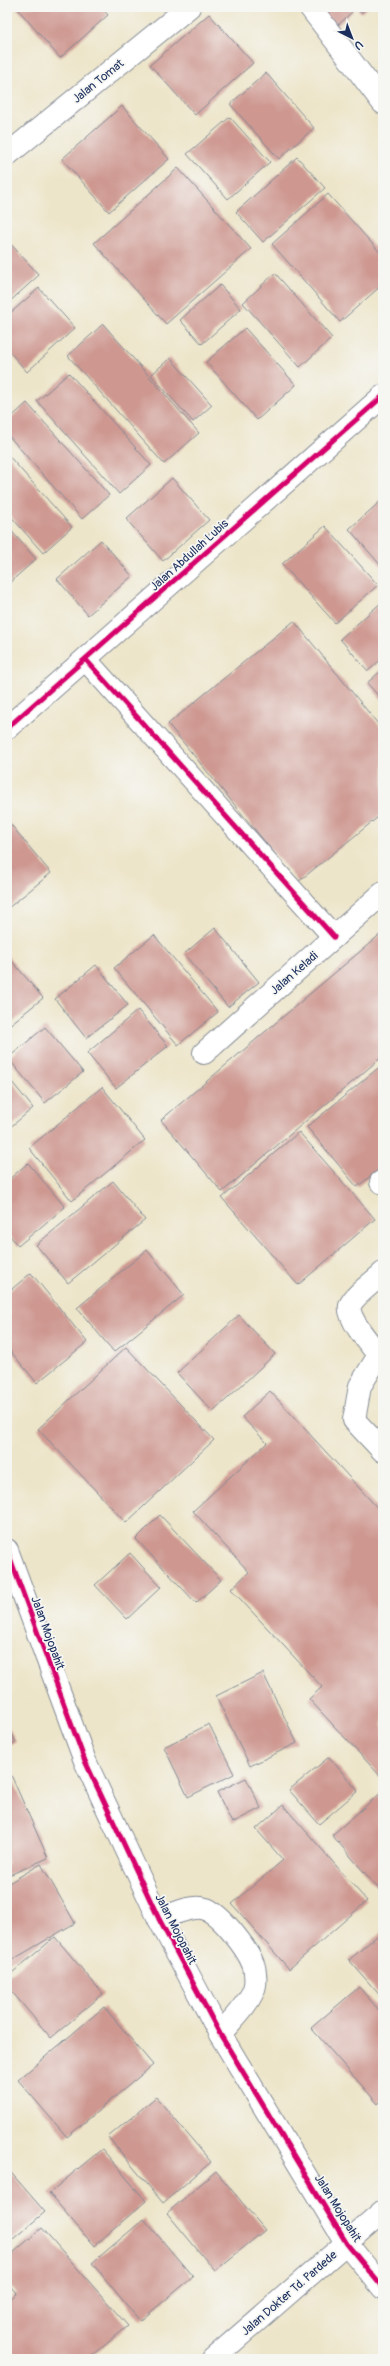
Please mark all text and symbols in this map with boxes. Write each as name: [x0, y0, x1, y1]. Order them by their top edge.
north arrow: [332, 18, 372, 58]
text: U: [351, 38, 365, 52]
street label: Jalan Tomat: [70, 56, 127, 107]
street label: Jalan Abdullah Lubis: [147, 516, 232, 594]
street label: Jalan Keladi: [267, 949, 321, 998]
street label: Jalan Mojopahit: [27, 1594, 68, 1672]
street label: Jalan Mojopahit: [151, 1891, 200, 1967]
street label: Jalan Mojopahit: [311, 2172, 364, 2245]
street label: Jalan Dokter Td. Pardede: [238, 2248, 340, 2339]

